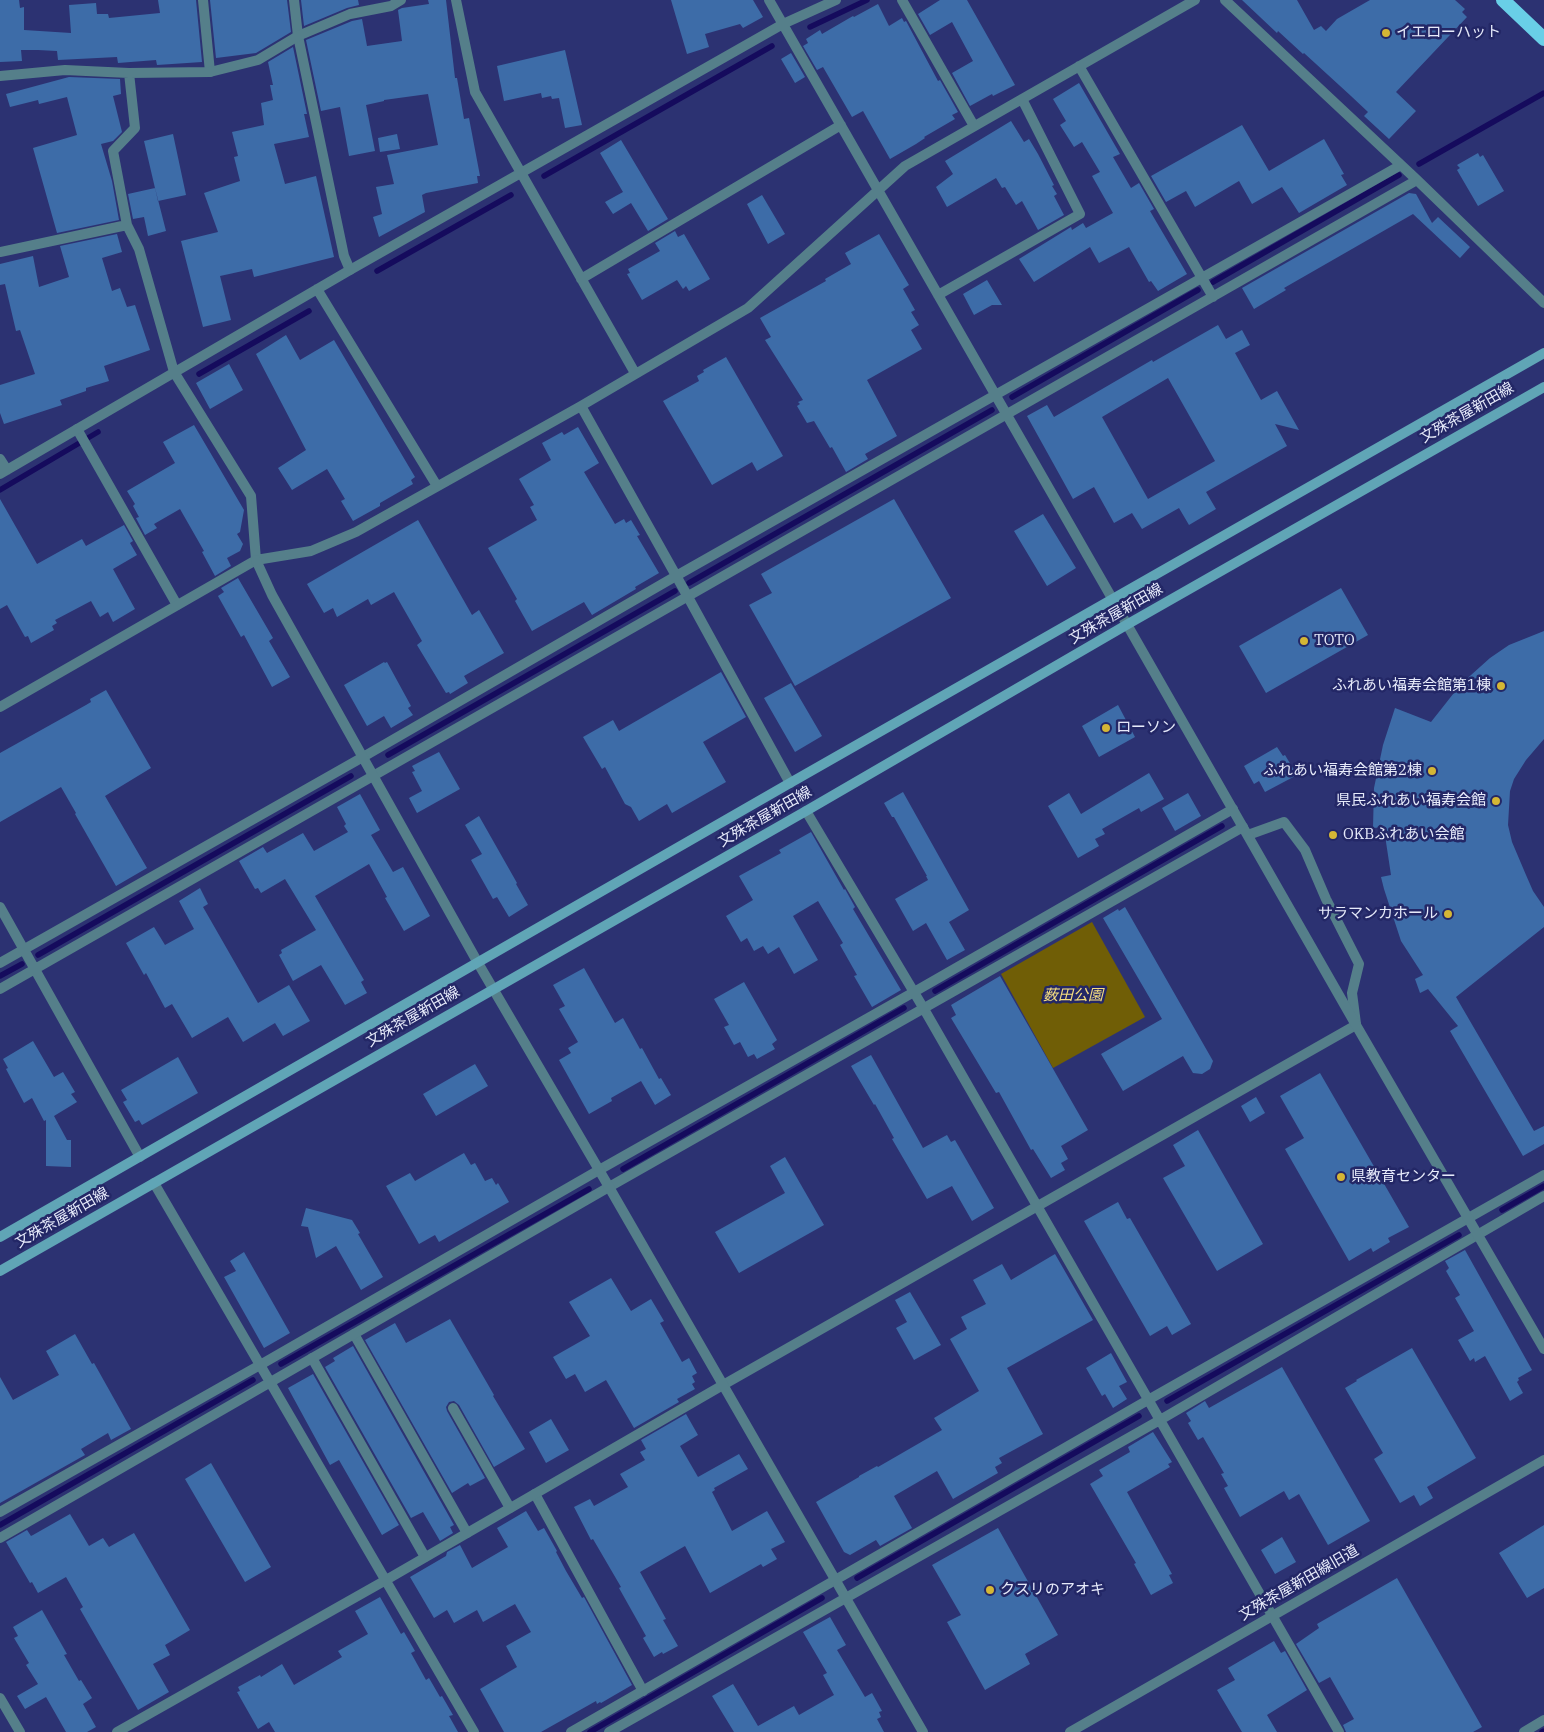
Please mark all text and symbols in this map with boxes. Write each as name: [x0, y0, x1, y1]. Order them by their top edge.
place label: イエローハット: [1396, 24, 1501, 42]
marker: イエローハット: [1380, 27, 1392, 39]
street label: 文殊茶屋新田線: [1417, 379, 1517, 447]
street label: 文殊茶屋新田線: [1066, 580, 1166, 648]
place label: TOTO: [1314, 632, 1355, 650]
marker: TOTO: [1298, 635, 1310, 647]
place label: ふれあい福寿会館第1棟: [1332, 677, 1491, 695]
marker: ふれあい福寿会館第1棟: [1495, 680, 1507, 692]
place label: ローソン: [1116, 719, 1176, 737]
marker: ローソン: [1100, 722, 1112, 734]
place label: ふれあい福寿会館第2棟: [1263, 762, 1422, 780]
marker: ふれあい福寿会館第2棟: [1426, 765, 1438, 777]
street label: 文殊茶屋新田線: [715, 783, 815, 851]
place label: 県民ふれあい福寿会館: [1336, 792, 1486, 810]
marker: 県民ふれあい福寿会館: [1490, 795, 1502, 807]
place label: OKBふれあい会館: [1343, 826, 1464, 844]
marker: OKBふれあい会館: [1327, 829, 1339, 841]
place label: サラマンカホール: [1318, 905, 1438, 923]
marker: サラマンカホール: [1442, 908, 1454, 920]
street label: 文殊茶屋新田線: [363, 983, 463, 1051]
park label: 薮田公園: [1043, 987, 1103, 1005]
place label: 県教育センター: [1351, 1168, 1456, 1186]
marker: 県教育センター: [1335, 1171, 1347, 1183]
street label: 文殊茶屋新田線: [12, 1184, 112, 1252]
street label: 文殊茶屋新田線旧道: [1236, 1541, 1362, 1625]
place label: クスリのアオキ: [1000, 1581, 1105, 1599]
marker: クスリのアオキ: [984, 1584, 996, 1596]

